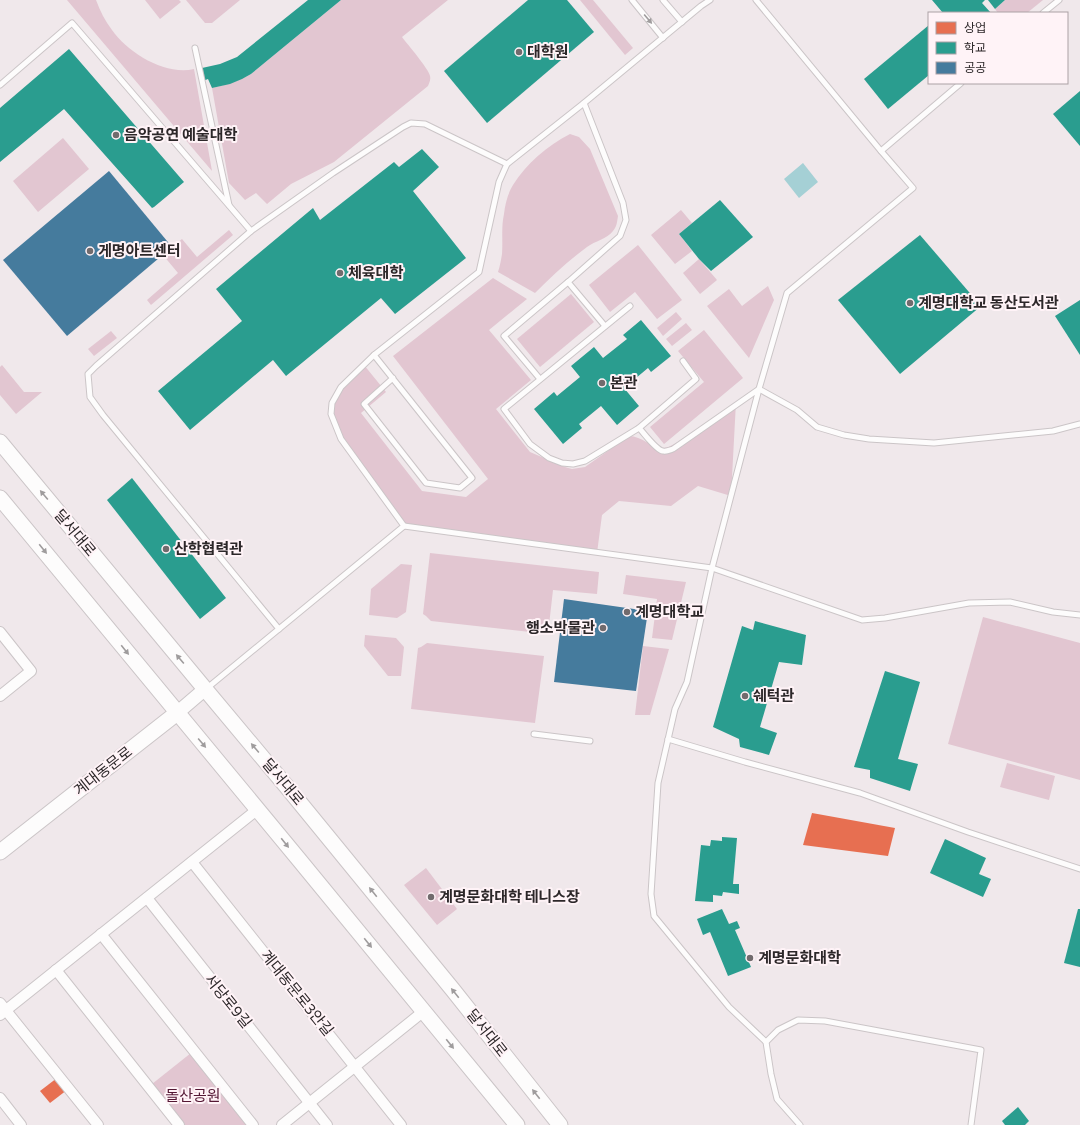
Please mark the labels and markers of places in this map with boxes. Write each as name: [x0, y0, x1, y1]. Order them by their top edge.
place label: 대학원: [527, 42, 568, 60]
marker: 대학원: [514, 47, 524, 57]
place label: 음악공연 예술대학: [124, 125, 237, 143]
marker: 음악공연 예술대학: [111, 130, 121, 140]
place label: 게명아트센터: [98, 241, 181, 259]
marker: 게명아트센터: [85, 246, 95, 256]
place label: 체육대학: [348, 263, 403, 281]
marker: 체육대학: [335, 268, 345, 278]
place label: 계명대학교 동산도서관: [918, 293, 1059, 311]
marker: 계명대학교 동산도서관: [905, 298, 915, 308]
place label: 본관: [610, 373, 638, 391]
marker: 본관: [597, 378, 607, 388]
place label: 산학협력관: [174, 539, 243, 557]
marker: 산학협력관: [161, 544, 171, 554]
place label: 계명대학교: [635, 602, 704, 620]
marker: 계명대학교: [622, 607, 632, 617]
place label: 행소박물관: [526, 618, 595, 636]
marker: 행소박물관: [598, 623, 608, 633]
place label: 쉐턱관: [753, 686, 795, 704]
marker: 쉐턱관: [740, 691, 750, 701]
place label: 계명문화대학 테니스장: [439, 887, 580, 905]
marker: 계명문화대학 테니스장: [426, 892, 436, 902]
place label: 계명문화대학: [758, 948, 841, 966]
marker: 계명문화대학: [745, 953, 755, 963]

